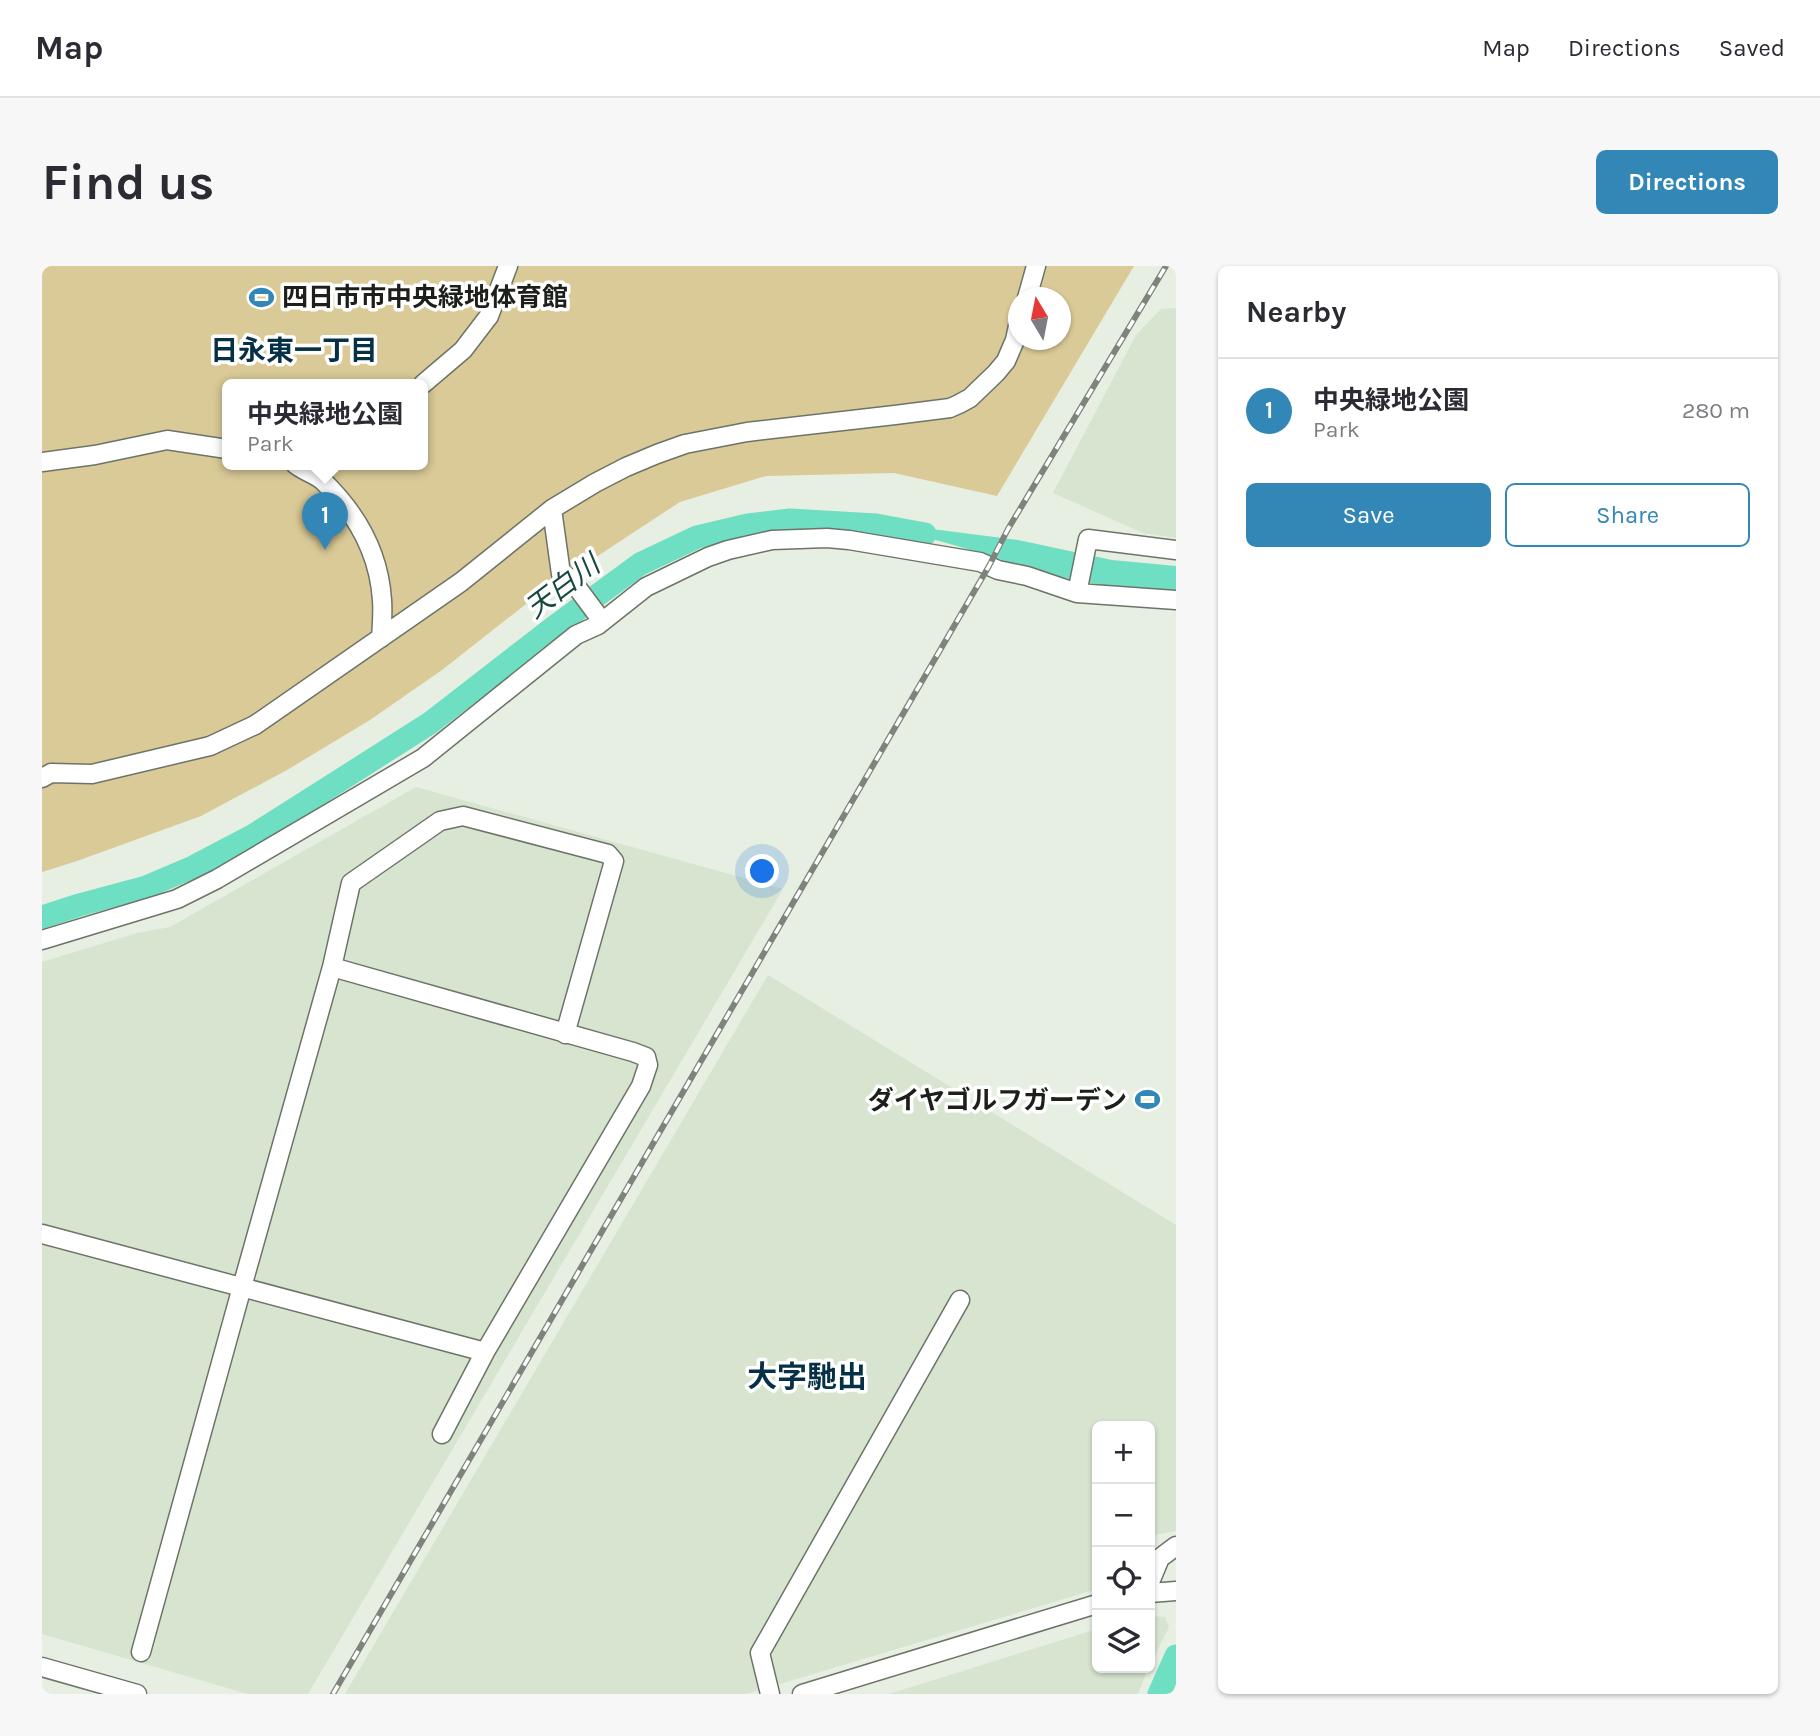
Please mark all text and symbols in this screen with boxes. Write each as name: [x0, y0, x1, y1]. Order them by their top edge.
text: Map: [35, 29, 103, 67]
text: Map: [1482, 34, 1530, 62]
text: Directions: [1568, 34, 1681, 62]
text: Saved: [1719, 34, 1785, 62]
button: Directions: [1596, 150, 1778, 214]
text: Find us: [42, 154, 214, 211]
place label: 四日市市中央緑地体育館: [282, 282, 568, 313]
sports icon: 四日市市中央緑地体育館: [248, 283, 276, 311]
north arrow: [1008, 287, 1071, 350]
text: Nearby: [1246, 294, 1346, 330]
district label: 日永東一丁目: [210, 334, 378, 367]
popup: [222, 379, 428, 470]
text: 中央緑地公園: [1313, 385, 1469, 416]
text: 1: [1265, 397, 1273, 424]
text: 280 m: [1682, 397, 1750, 424]
text: 中央緑地公園: [247, 399, 403, 430]
text: Park: [1313, 416, 1360, 443]
text: Park: [247, 430, 294, 457]
button: Save: [1246, 483, 1491, 547]
button: Share: [1505, 483, 1750, 547]
pin: 1: [302, 492, 348, 550]
water label: 天白川: [519, 546, 608, 625]
your location: [745, 854, 779, 888]
place label: ダイヤゴルフガーデン: [868, 1085, 1127, 1116]
sports icon: ダイヤゴルフガーデン: [1133, 1086, 1161, 1114]
district label: 大字馳出: [747, 1359, 867, 1395]
map controls: [1092, 1421, 1155, 1673]
button: +: [1092, 1421, 1155, 1484]
button: −: [1092, 1484, 1155, 1547]
button: locate: [1092, 1547, 1155, 1610]
button: layers: [1092, 1610, 1155, 1673]

